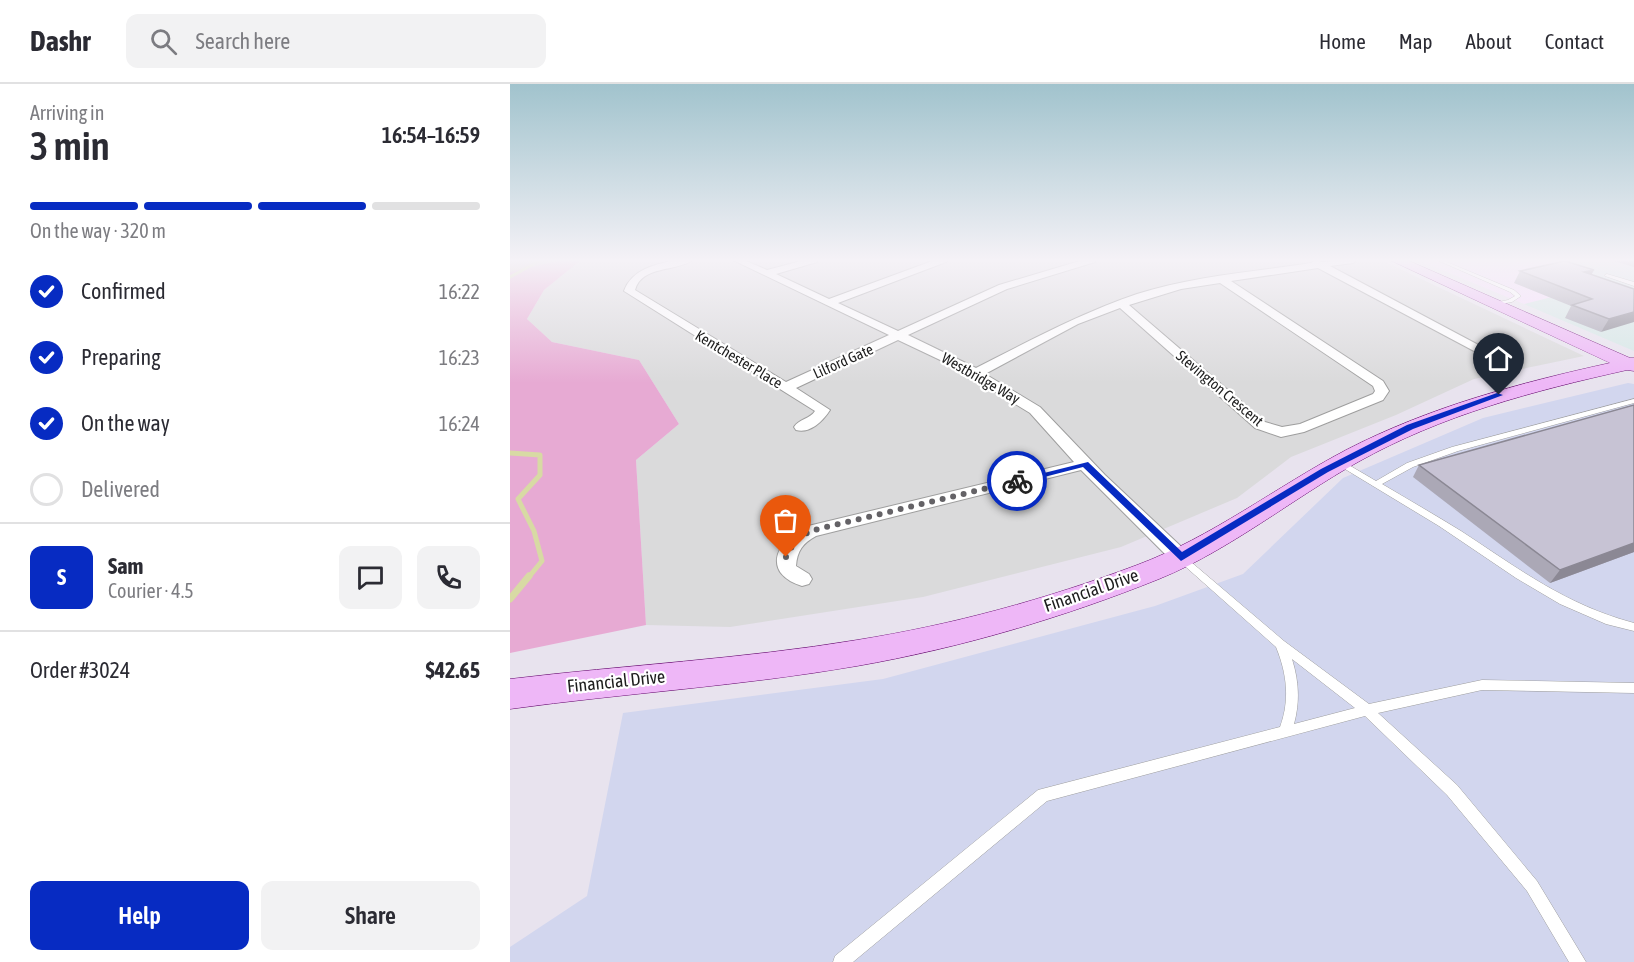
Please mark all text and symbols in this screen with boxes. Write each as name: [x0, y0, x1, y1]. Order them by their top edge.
search box: [126, 14, 546, 68]
text: Dashr: [30, 25, 90, 57]
icon: search: [147, 25, 180, 58]
text: Search here: [195, 28, 290, 54]
text: Home: [1319, 29, 1366, 53]
text: Map: [1399, 29, 1433, 53]
text: About: [1466, 29, 1512, 53]
text: Contact: [1545, 29, 1604, 53]
text: Arriving in: [30, 101, 104, 124]
text: 16:54–16:59: [382, 122, 480, 148]
text: 3 min: [30, 124, 110, 168]
text: On the way · 320 m: [30, 219, 166, 242]
icon: check: [30, 275, 63, 308]
text: Confirmed: [81, 278, 166, 304]
text: 16:22: [439, 280, 480, 303]
street label: Kentchester Place: [692, 326, 786, 392]
pin: [1473, 333, 1524, 395]
street label: Lilford Gate: [810, 340, 876, 382]
icon: check: [30, 341, 63, 374]
icon: home: [1482, 342, 1515, 375]
text: Preparing: [81, 344, 161, 370]
text: 16:23: [439, 346, 480, 369]
street label: Stevington Crescent: [1173, 347, 1267, 429]
street label: Westbridge Way: [939, 349, 1023, 407]
icon: check: [30, 407, 63, 440]
text: On the way: [81, 410, 170, 436]
text: 16:24: [439, 412, 480, 435]
courier: [987, 451, 1047, 511]
icon: bike: [1001, 465, 1034, 498]
text: Delivered: [81, 476, 160, 502]
pin: [760, 495, 811, 557]
icon: bag: [769, 504, 802, 537]
button: chat: [339, 546, 402, 609]
button: phone: [417, 546, 480, 609]
text: Sam: [108, 553, 143, 579]
text: S: [57, 564, 66, 590]
street label: Financial Drive: [1041, 564, 1141, 616]
text: Courier · 4.5: [108, 579, 194, 602]
text: Order #3024: [30, 657, 130, 683]
text: $42.65: [425, 657, 480, 683]
street label: Financial Drive: [566, 665, 666, 697]
button: Help: [30, 881, 249, 950]
button: Share: [261, 881, 480, 950]

